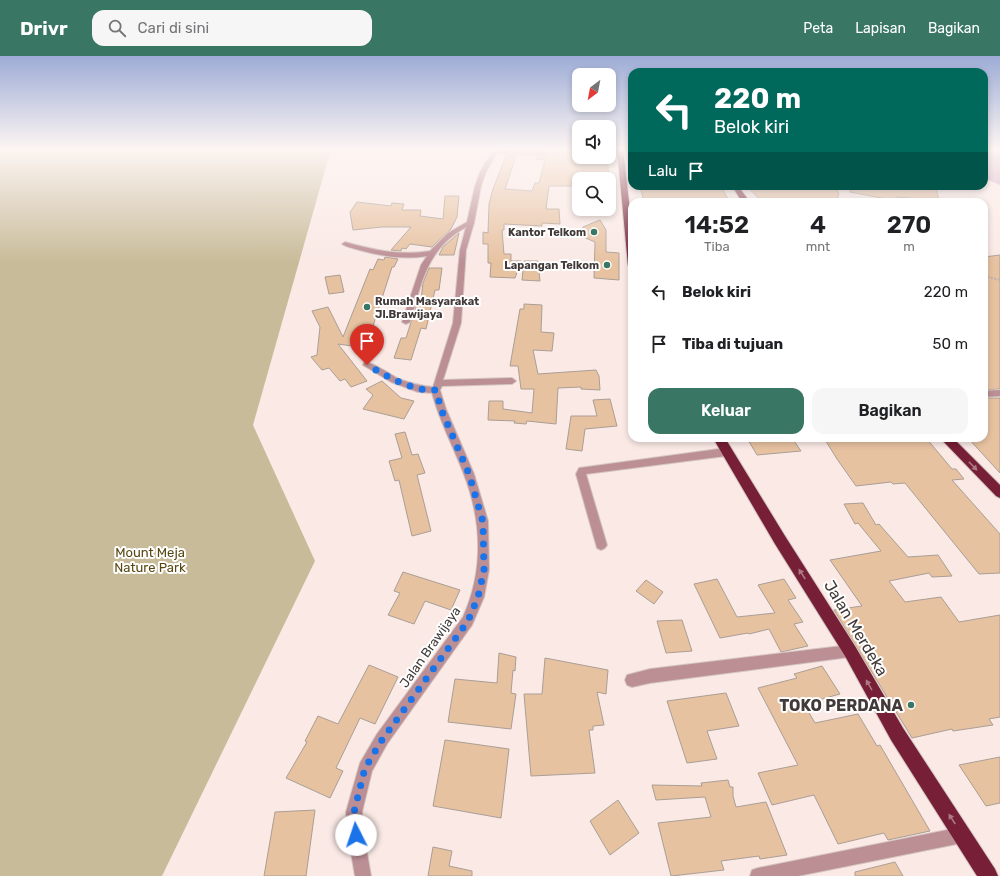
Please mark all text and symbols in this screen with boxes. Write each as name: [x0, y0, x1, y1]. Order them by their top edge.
search box: [92, 10, 372, 46]
text: Drivr: [20, 17, 68, 40]
icon: search: [106, 17, 128, 39]
text: Cari di sini: [138, 19, 209, 37]
text: Peta: [803, 20, 833, 37]
text: Lapisan: [855, 20, 906, 37]
text: Bagikan: [928, 20, 980, 37]
north arrow: [572, 68, 616, 112]
map controls: [572, 68, 616, 216]
text: 220 m: [714, 82, 801, 115]
icon: left: [648, 84, 700, 136]
text: Belok kiri: [714, 116, 789, 138]
button: sound: [572, 120, 616, 164]
icon: arrive: [685, 160, 707, 182]
text: Lalu: [648, 162, 677, 180]
button: search: [572, 172, 616, 216]
text: 14:52: [685, 211, 749, 239]
text: 4: [810, 211, 826, 239]
text: 270: [887, 211, 931, 239]
place label: Kantor Telkom: [508, 226, 586, 239]
marker: Kantor Telkom: [589, 227, 599, 237]
text: Tiba: [704, 239, 730, 254]
text: mnt: [806, 239, 830, 254]
text: m: [903, 239, 915, 254]
place label: Lapangan Telkom: [504, 259, 599, 272]
marker: Lapangan Telkom: [602, 260, 612, 270]
icon: left: [648, 281, 670, 303]
text: Belok kiri: [682, 283, 751, 301]
text: 220 m: [924, 283, 968, 301]
place label: Rumah Masyarakat Jl.Brawijaya: [375, 295, 479, 321]
marker: Rumah Masyarakat Jl.Brawijaya: [362, 302, 372, 312]
pin: [350, 324, 384, 365]
icon: arrive: [356, 330, 378, 352]
icon: arrive: [648, 333, 670, 355]
text: Tiba di tujuan: [682, 335, 783, 353]
text: 50 m: [933, 335, 968, 353]
button: Keluar: [648, 388, 804, 434]
button: Bagikan: [812, 388, 968, 434]
one-way arrow: [968, 461, 978, 471]
park label: Mount Meja Nature Park: [114, 545, 186, 575]
one-way arrow: [798, 568, 805, 580]
street label: Jalan Merdeka: [820, 577, 892, 679]
street label: Jalan Brawijaya: [396, 604, 464, 690]
one-way arrow: [865, 679, 872, 691]
place label: TOKO PERDANA: [779, 696, 904, 715]
marker: TOKO PERDANA: [906, 700, 916, 710]
position arrow: [335, 814, 377, 856]
one-way arrow: [948, 814, 956, 824]

